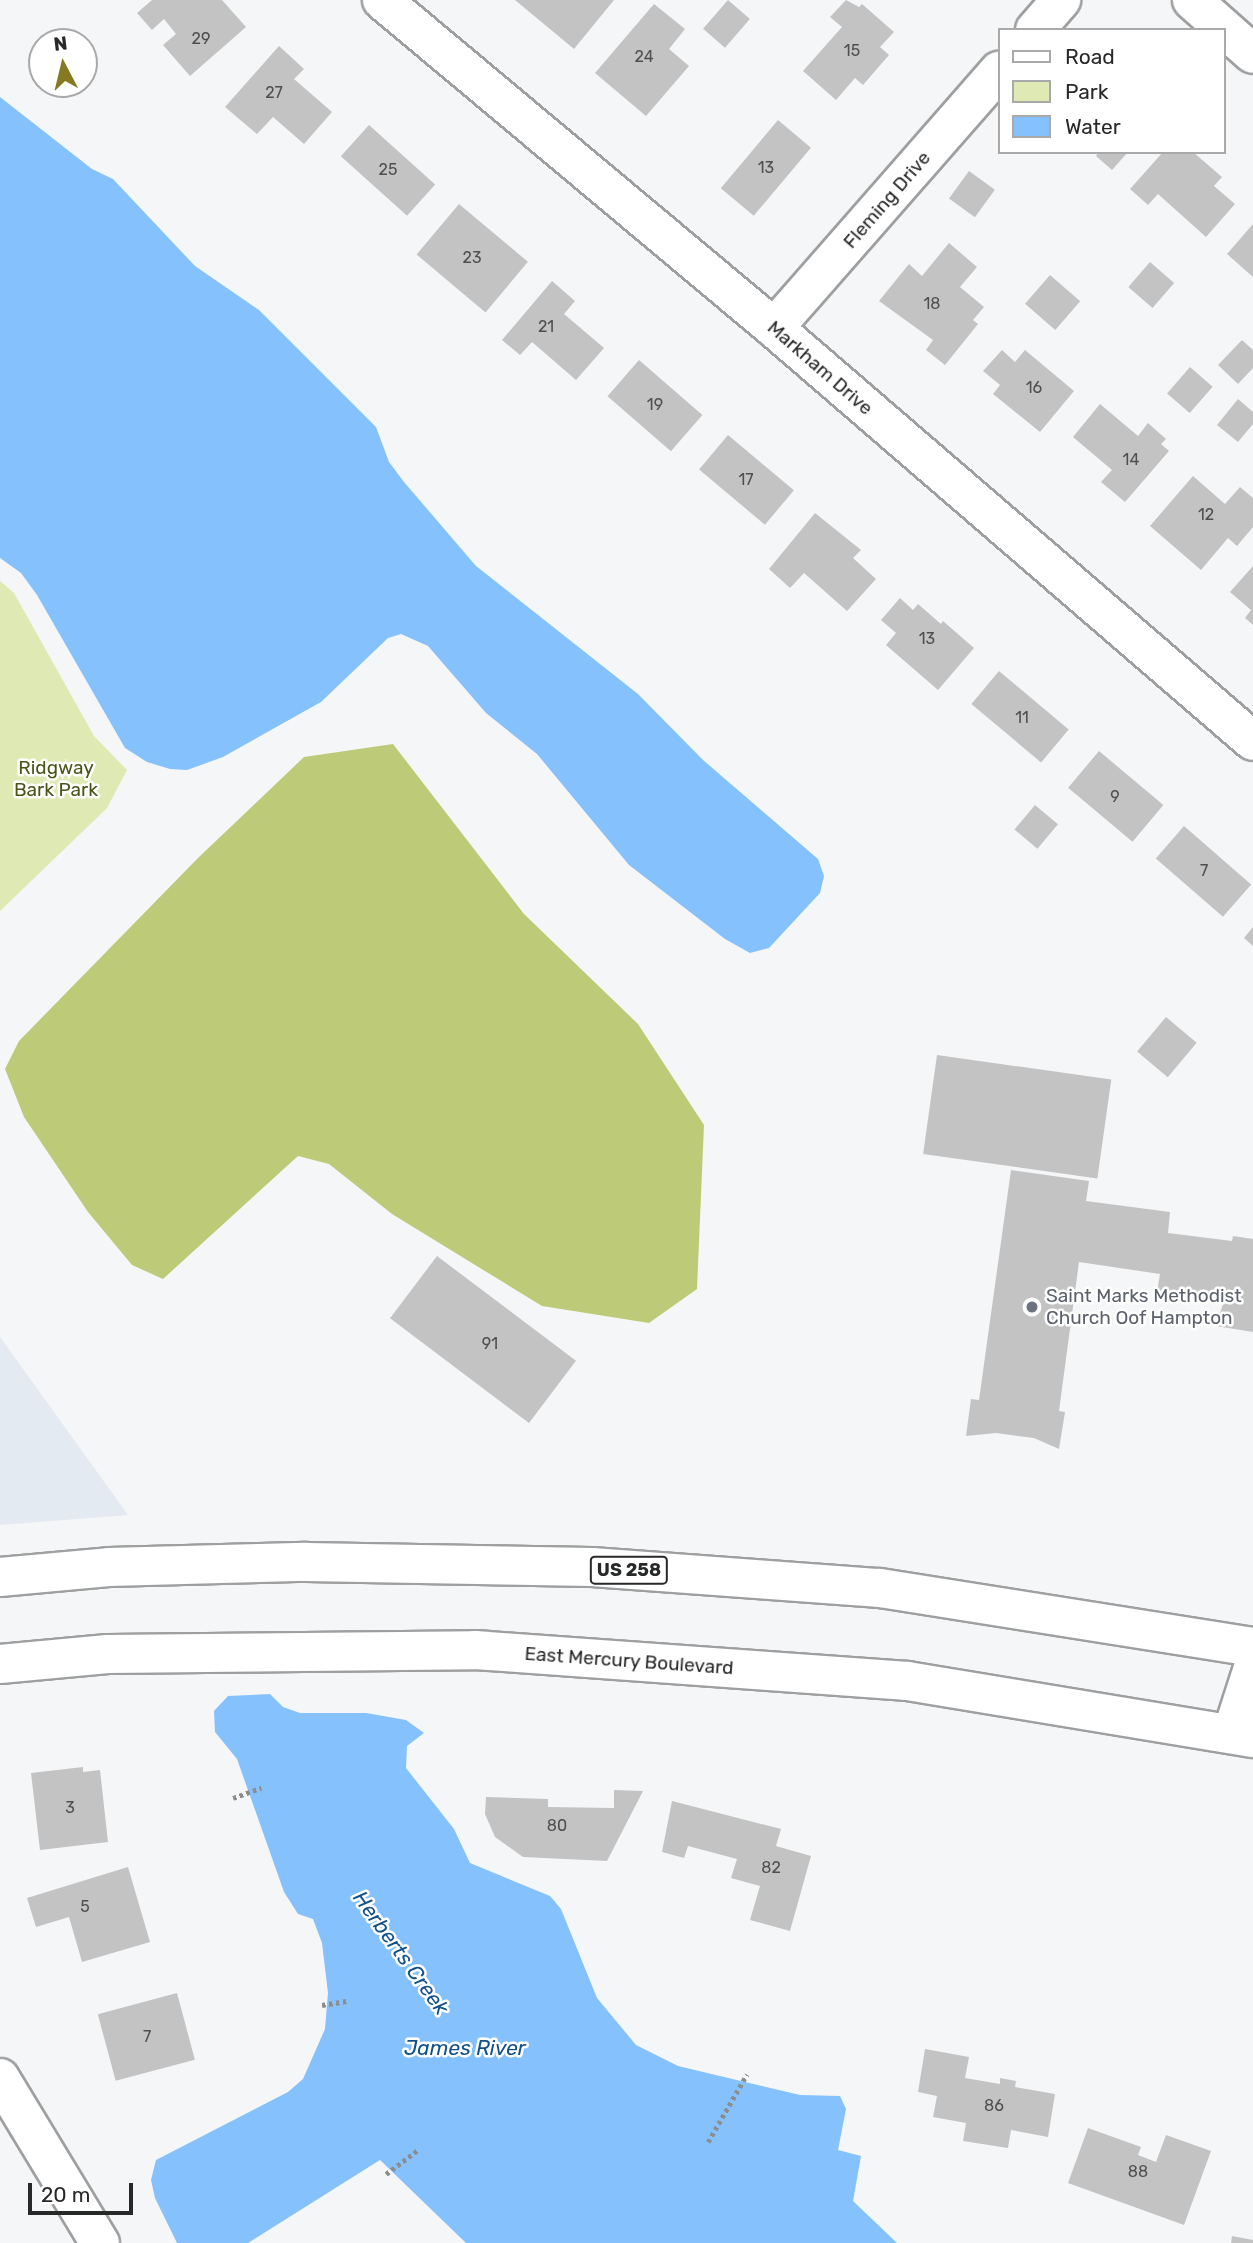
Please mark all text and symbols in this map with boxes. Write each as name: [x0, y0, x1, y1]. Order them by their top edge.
north arrow: [28, 28, 98, 98]
legend: [998, 28, 1225, 154]
house number: 29: [192, 29, 210, 49]
text: N: [52, 31, 69, 56]
house number: 15: [844, 41, 860, 61]
text: Road: [1065, 44, 1115, 69]
house number: 24: [634, 47, 654, 67]
text: Park: [1065, 79, 1109, 104]
house number: 27: [265, 83, 283, 103]
text: Water: [1065, 114, 1121, 139]
street label: Fleming Drive: [839, 147, 935, 253]
house number: 13: [758, 158, 774, 178]
house number: 25: [379, 160, 397, 180]
house number: 23: [462, 248, 482, 268]
house number: 18: [923, 294, 941, 314]
street label: Markham Drive: [763, 316, 877, 420]
house number: 21: [538, 317, 554, 337]
house number: 16: [1026, 378, 1042, 398]
house number: 19: [647, 395, 663, 415]
house number: 14: [1123, 450, 1139, 470]
house number: 17: [738, 470, 754, 490]
house number: 12: [1198, 505, 1214, 525]
house number: 13: [919, 629, 935, 649]
house number: 11: [1015, 708, 1029, 728]
park label: Ridgway Bark Park: [14, 757, 98, 801]
house number: 9: [1110, 787, 1120, 807]
house number: 7: [1200, 861, 1208, 881]
place label: Saint Marks Methodist Church Oof Hampton: [1046, 1285, 1242, 1329]
marker: Saint Marks Methodist Church Oof Hampton: [1024, 1299, 1040, 1315]
house number: 91: [482, 1334, 498, 1354]
road number: US 258: [589, 1555, 669, 1584]
street label: East Mercury Boulevard: [524, 1642, 734, 1680]
house number: 3: [65, 1798, 75, 1818]
house number: 80: [547, 1816, 567, 1836]
house number: 82: [761, 1858, 781, 1878]
water label: Herberts Creek: [348, 1886, 454, 2020]
house number: 5: [80, 1897, 90, 1917]
house number: 7: [143, 2027, 151, 2047]
water label: James River: [404, 2035, 526, 2061]
house number: 86: [984, 2096, 1004, 2116]
house number: 88: [1128, 2162, 1148, 2182]
scale bar: [32, 2170, 136, 2214]
text: 20 m: [41, 2182, 90, 2207]

